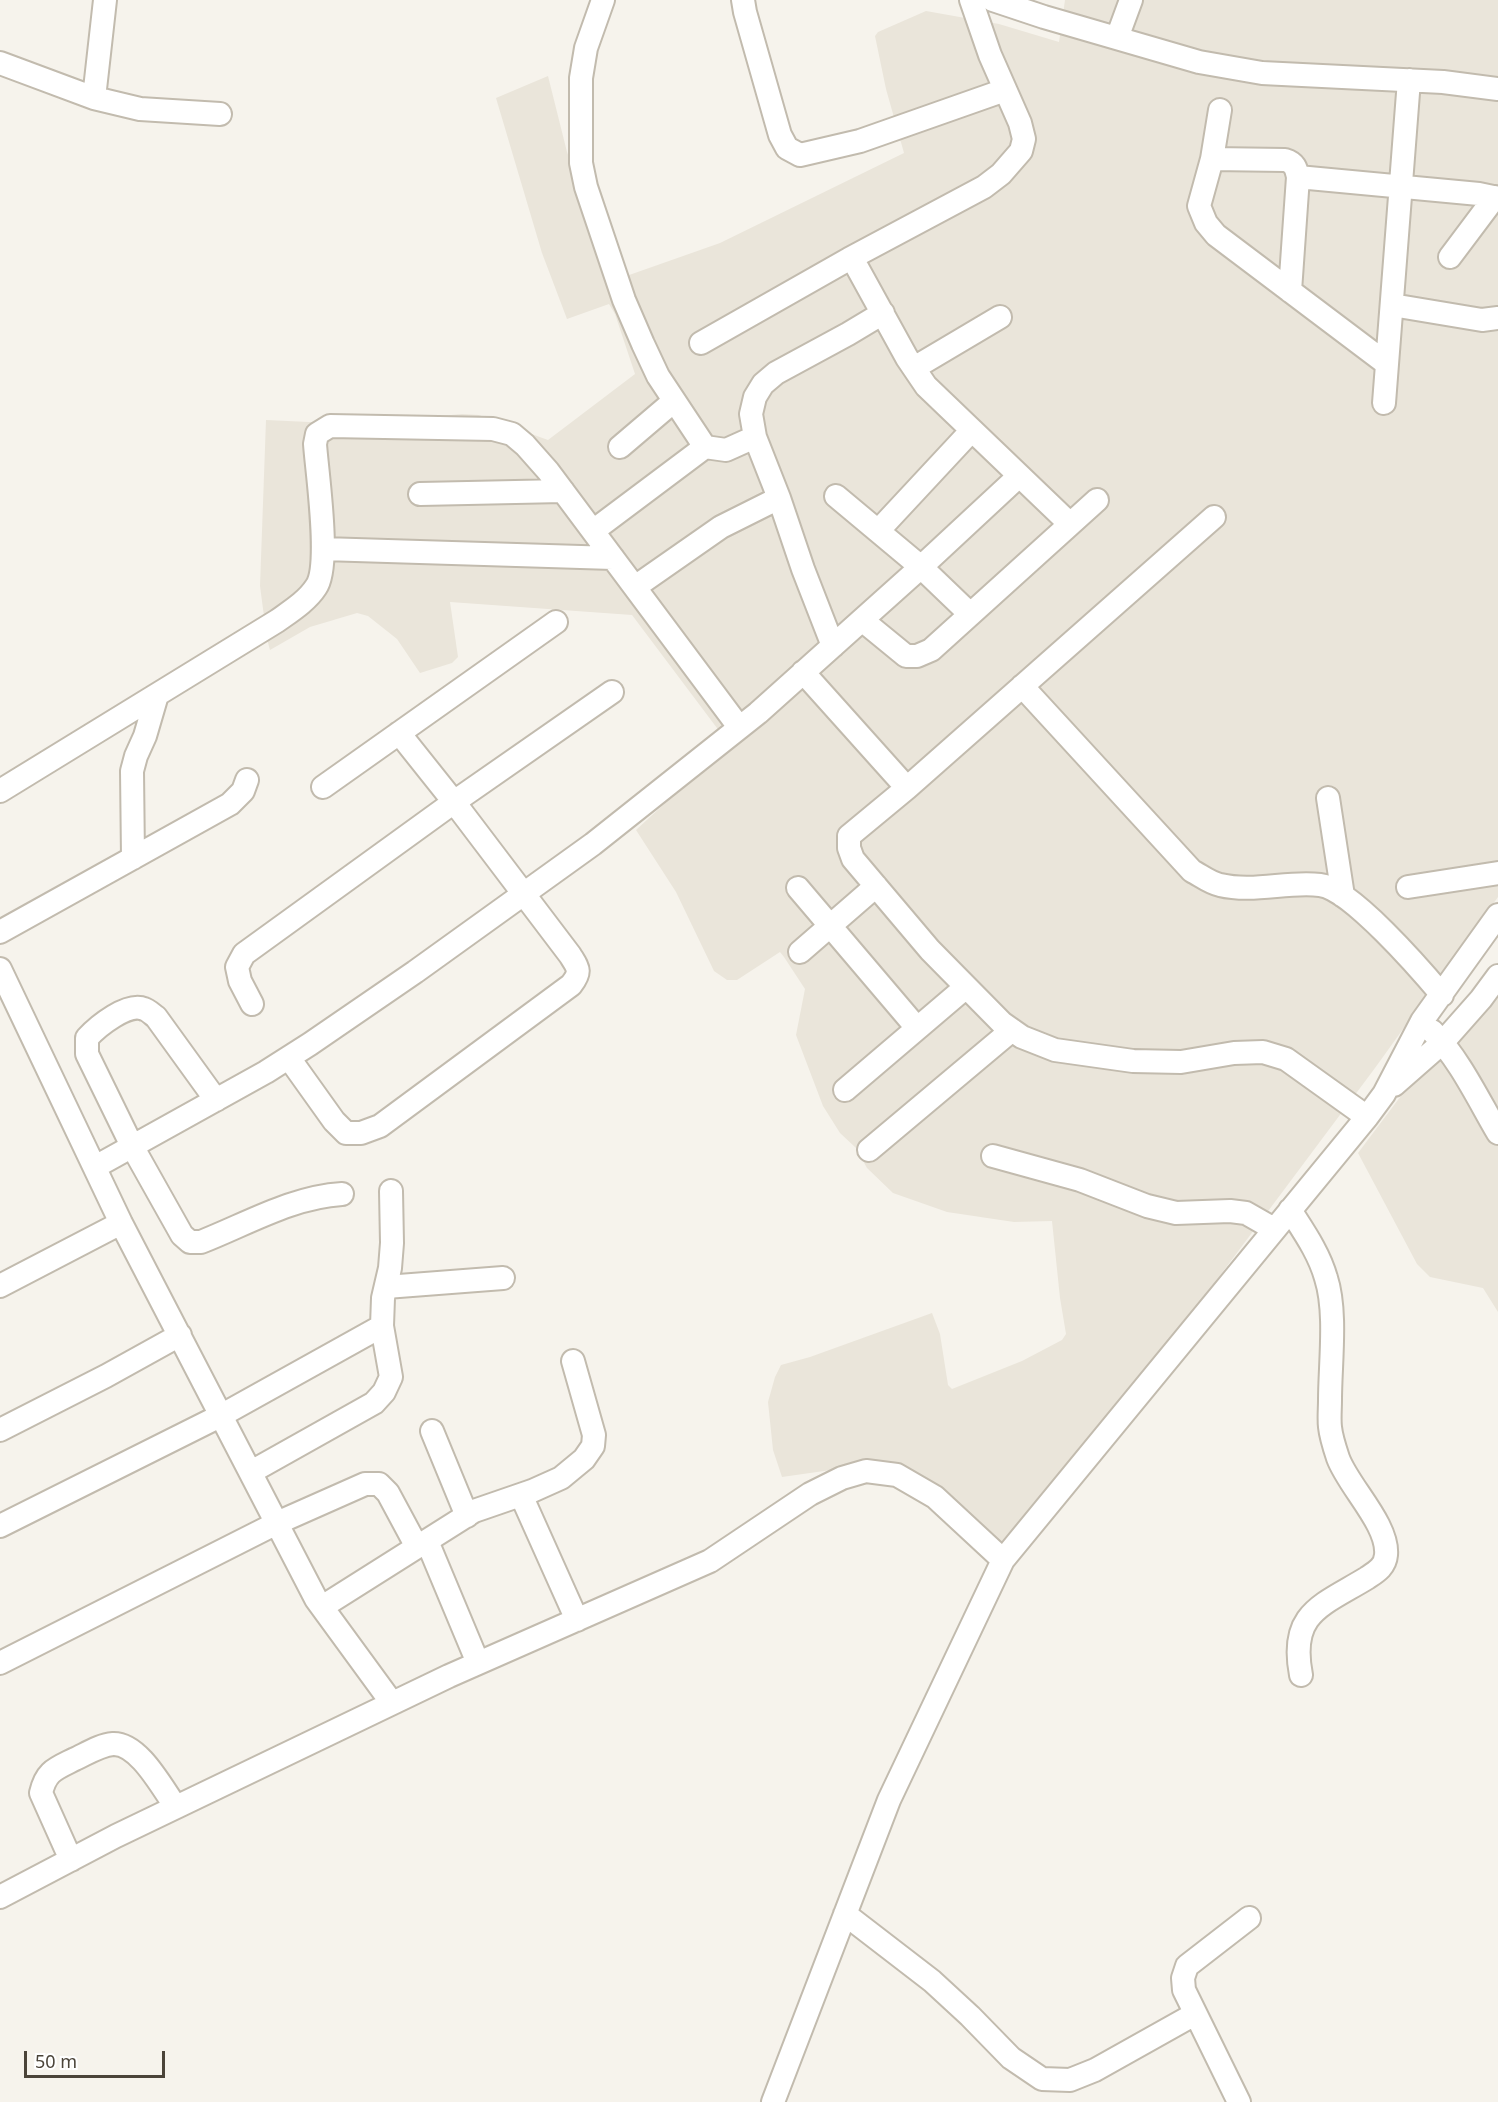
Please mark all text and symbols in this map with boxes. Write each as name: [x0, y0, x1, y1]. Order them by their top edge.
scale bar: [27, 2039, 168, 2077]
text: 50 m: [35, 2049, 77, 2073]

